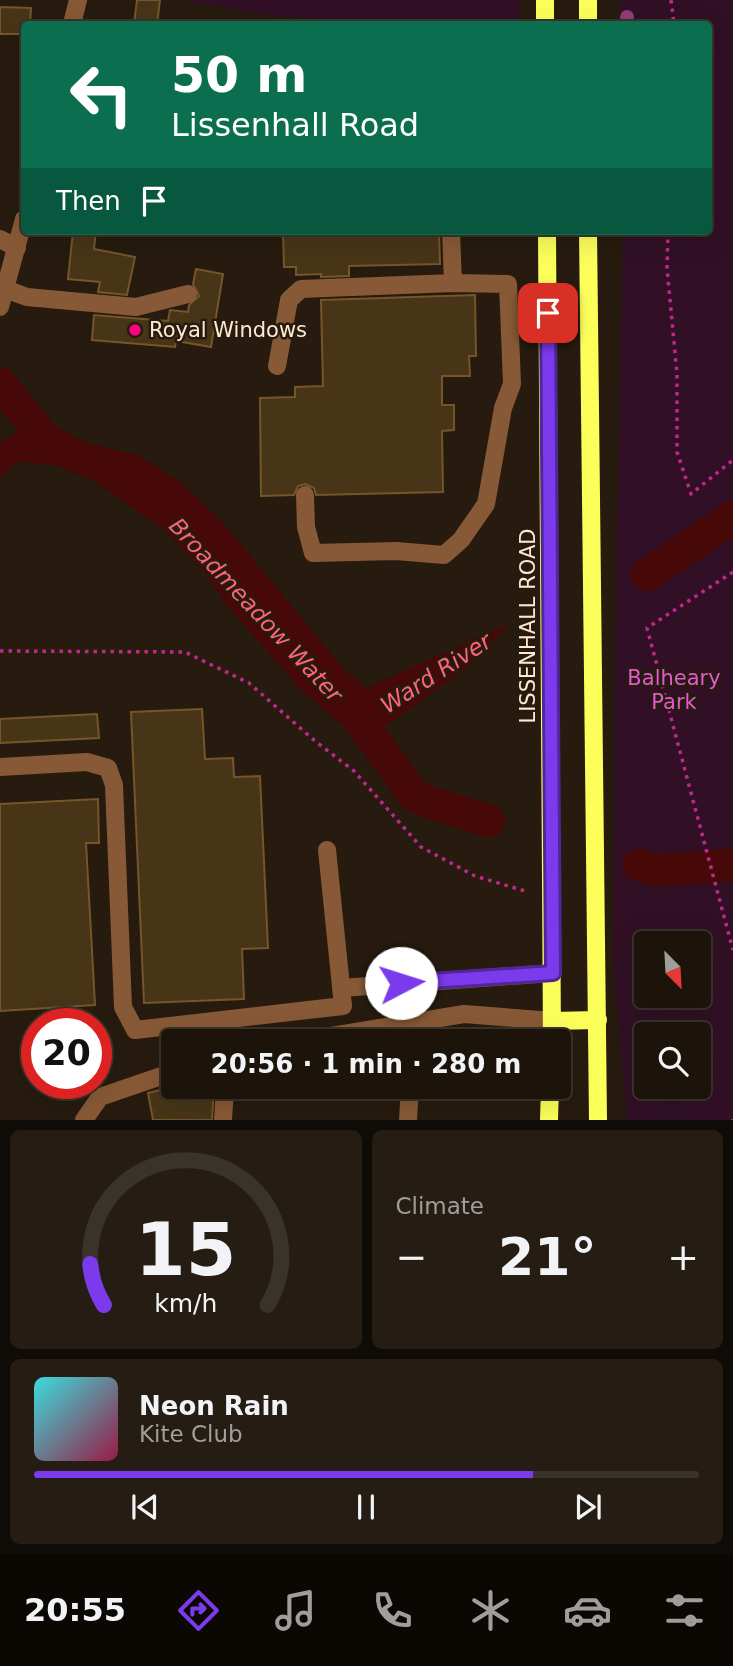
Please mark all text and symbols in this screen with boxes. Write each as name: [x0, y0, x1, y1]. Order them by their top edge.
text: 50 m: [171, 47, 307, 104]
icon: left: [56, 49, 147, 140]
text: Lissenhall Road: [171, 106, 419, 144]
icon: arrive: [135, 182, 173, 220]
text: Then: [56, 186, 121, 216]
pin: [518, 283, 578, 343]
icon: arrive: [529, 294, 567, 332]
place label: Royal Windows: [149, 318, 307, 342]
marker: Royal Windows: [127, 322, 143, 338]
water label: Broadmeadow Water: [164, 513, 349, 708]
street label: LISSENHALL ROAD: [516, 528, 540, 724]
water label: Ward River: [376, 627, 497, 718]
park label: Balheary Park: [627, 666, 721, 714]
north arrow: [634, 931, 710, 1008]
map controls: [634, 931, 711, 1099]
position arrow: [364, 946, 438, 1020]
speed limit sign: 20: [21, 1008, 112, 1099]
button: search: [634, 1022, 711, 1099]
text: 20:56 · 1 min · 280 m: [211, 1049, 521, 1079]
text: Climate: [396, 1193, 484, 1219]
text: 15: [135, 1208, 236, 1293]
text: 21°: [498, 1227, 596, 1287]
text: −: [396, 1235, 427, 1279]
text: +: [667, 1235, 699, 1279]
text: km/h: [154, 1289, 217, 1318]
text: Neon Rain: [139, 1391, 289, 1421]
text: Kite Club: [139, 1421, 243, 1447]
icon: previous: [126, 1488, 164, 1526]
icon: pause: [347, 1488, 385, 1526]
icon: next: [569, 1488, 607, 1526]
icon: directions: [174, 1586, 223, 1635]
icon: music: [271, 1586, 320, 1635]
icon: phone: [368, 1586, 417, 1635]
icon: climate: [466, 1586, 515, 1635]
icon: car: [563, 1586, 612, 1635]
icon: filters: [660, 1586, 709, 1635]
text: 20:55: [24, 1591, 126, 1629]

